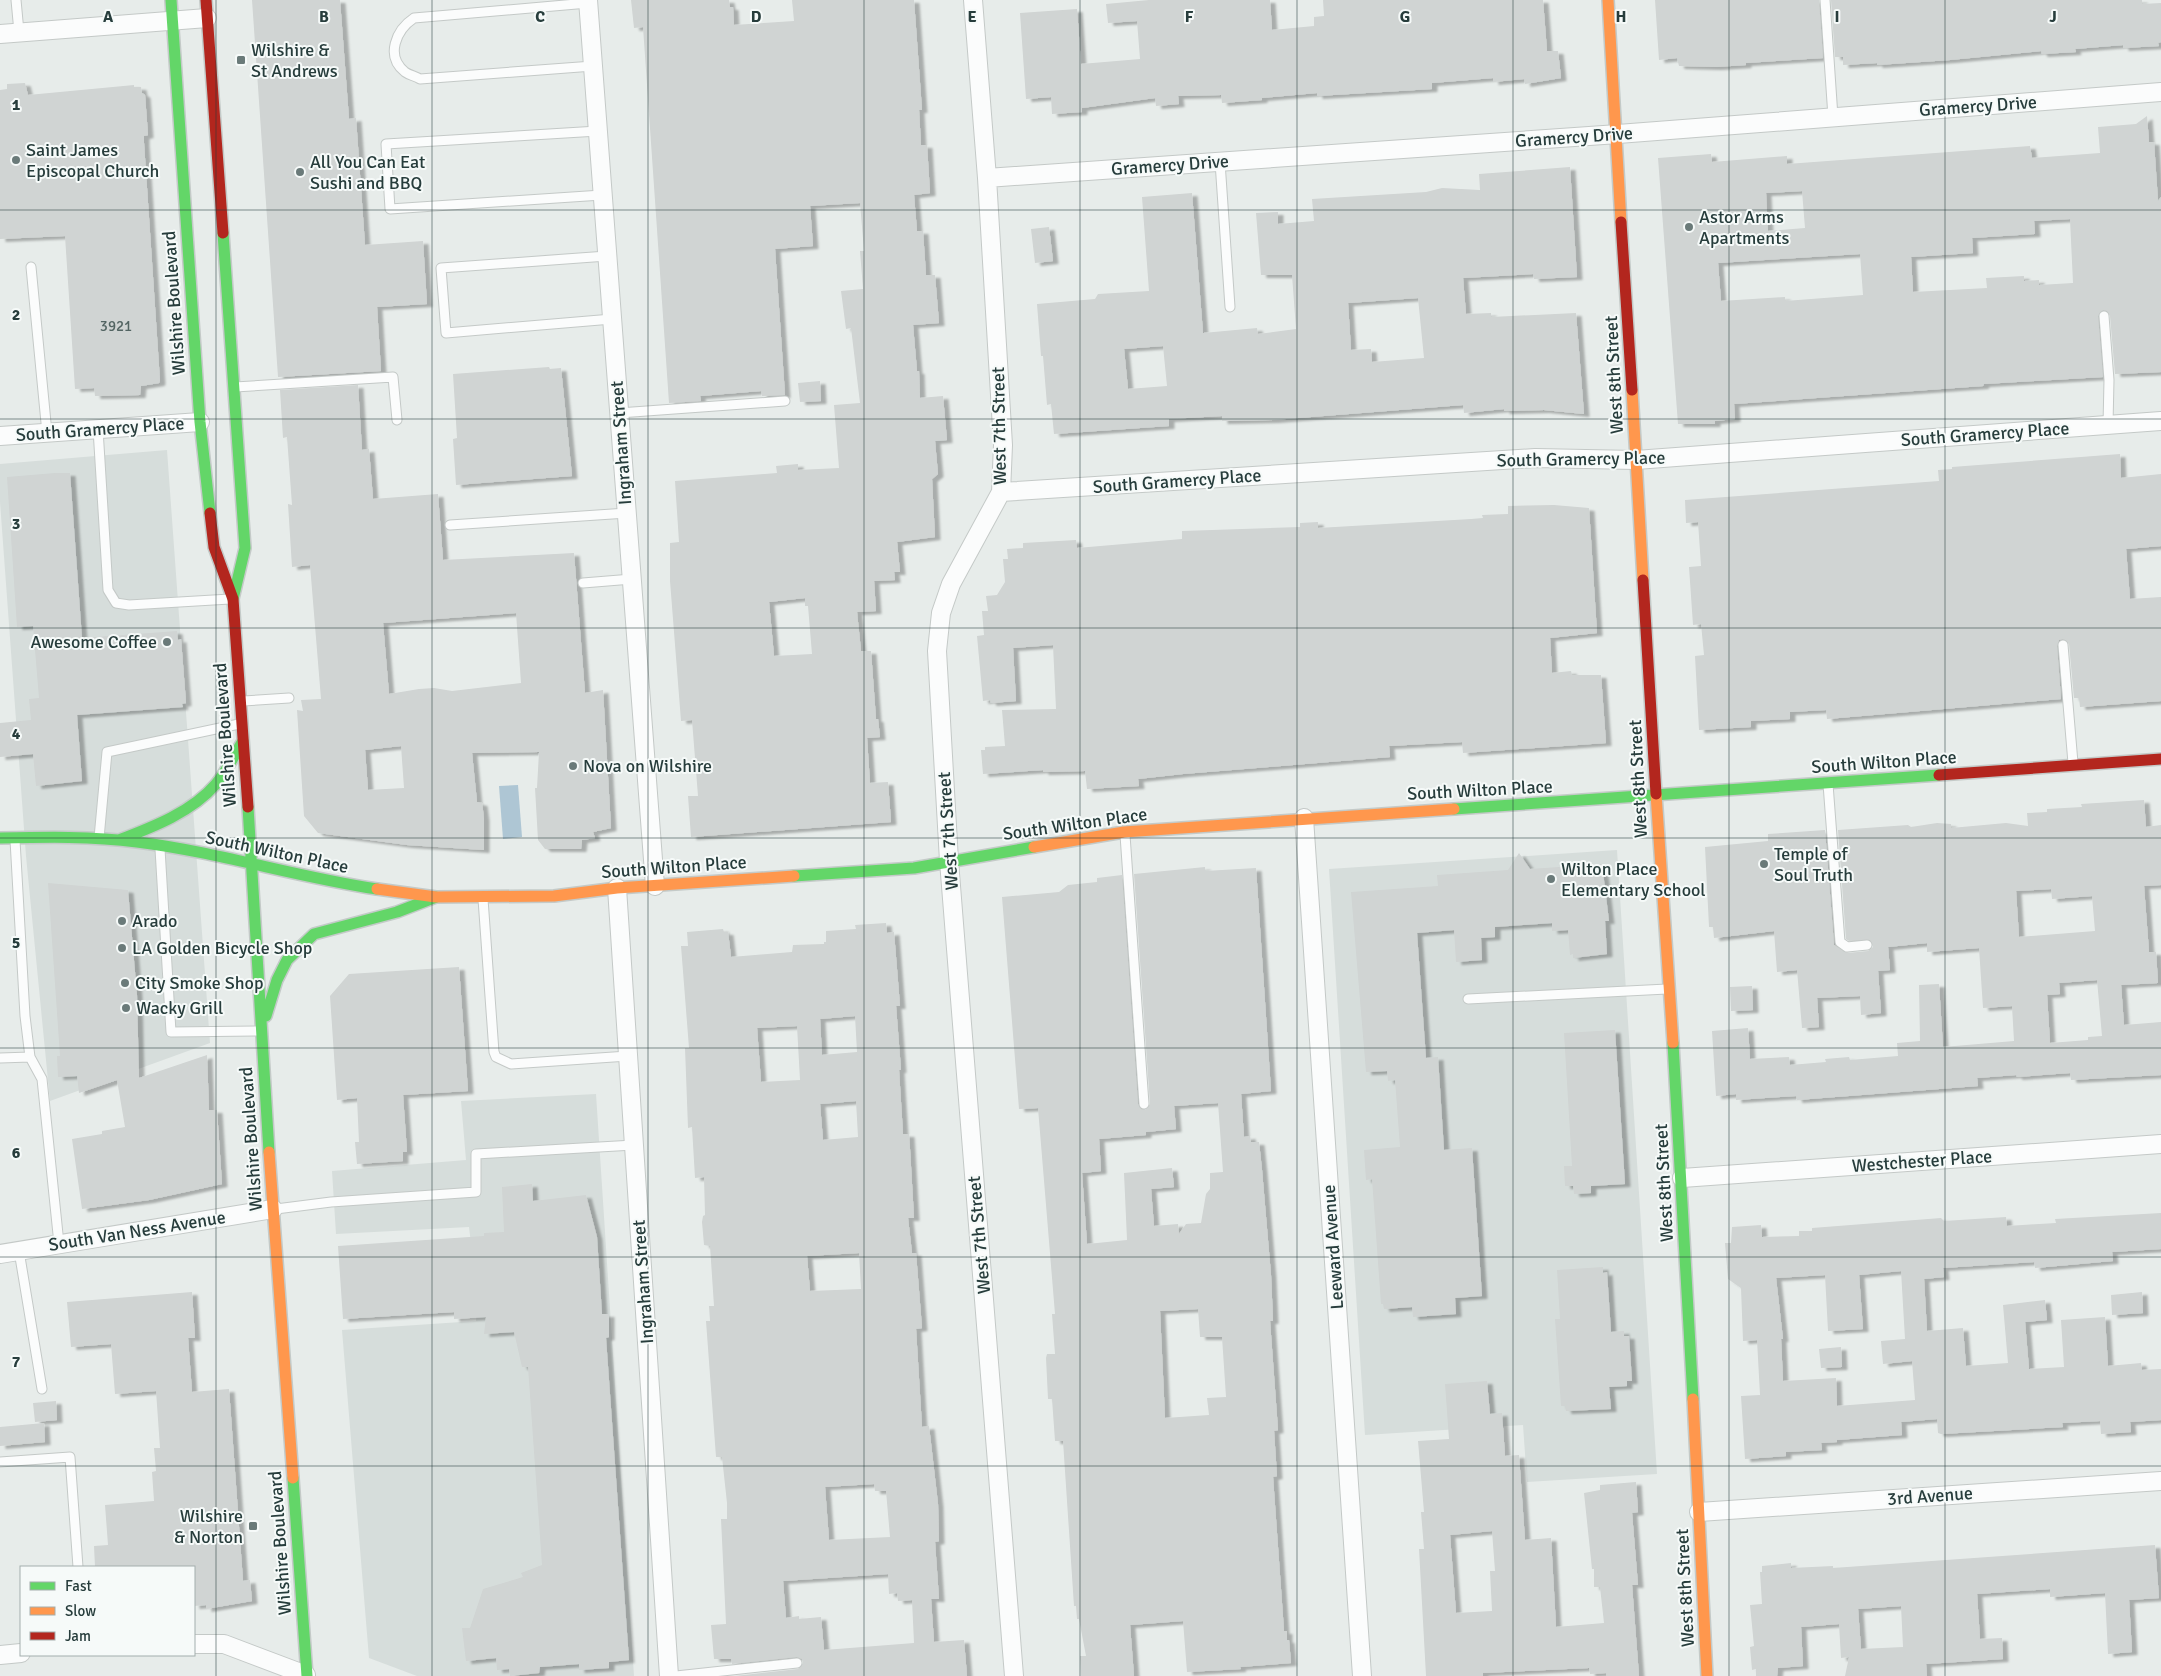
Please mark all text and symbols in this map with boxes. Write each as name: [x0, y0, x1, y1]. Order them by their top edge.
text: A: [103, 7, 114, 27]
text: B: [319, 7, 329, 27]
text: C: [535, 7, 545, 27]
text: D: [751, 7, 762, 27]
text: E: [967, 7, 977, 27]
text: F: [1185, 7, 1194, 27]
text: G: [1400, 7, 1410, 27]
text: H: [1616, 7, 1626, 27]
text: I: [1834, 7, 1840, 27]
text: J: [2049, 7, 2057, 27]
place label: Wilshire & St Andrews: [251, 39, 338, 82]
marker: Wilshire & St Andrews: [235, 54, 247, 66]
street label: Gramercy Drive: [1918, 91, 2038, 121]
text: 1: [12, 95, 21, 115]
street label: Gramercy Drive: [1514, 122, 1634, 152]
place label: Saint James Episcopal Church: [26, 139, 159, 182]
street label: Gramercy Drive: [1110, 150, 1230, 180]
place label: All You Can Eat Sushi and BBQ: [310, 151, 425, 194]
marker: Saint James Episcopal Church: [10, 154, 22, 166]
marker: All You Can Eat Sushi and BBQ: [294, 166, 306, 178]
place label: Astor Arms Apartments: [1699, 206, 1789, 249]
marker: Astor Arms Apartments: [1683, 221, 1695, 233]
street label: Wilshire Boulevard: [158, 230, 190, 376]
text: 2: [12, 305, 20, 325]
street label: West 8th Street: [1600, 315, 1628, 435]
house number: 3921: [100, 317, 132, 335]
street label: West 7th Street: [987, 367, 1011, 485]
street label: Ingraham Street: [606, 380, 636, 506]
street label: South Gramercy Place: [15, 412, 185, 446]
street label: South Gramercy Place: [1900, 417, 2070, 451]
street label: South Gramercy Place: [1496, 447, 1666, 471]
street label: South Gramercy Place: [1092, 464, 1262, 498]
text: 3: [12, 514, 20, 534]
place label: Awesome Coffee: [31, 631, 157, 653]
marker: Awesome Coffee: [161, 636, 173, 648]
street label: Wilshire Boulevard: [209, 662, 241, 808]
street label: West 8th Street: [1624, 719, 1652, 839]
text: 4: [12, 724, 21, 744]
street label: South Wilton Place: [1811, 746, 1957, 778]
place label: Nova on Wilshire: [583, 755, 712, 777]
marker: Nova on Wilshire: [567, 760, 579, 772]
street label: West 7th Street: [933, 771, 963, 891]
street label: South Wilton Place: [1407, 775, 1553, 805]
street label: South Wilton Place: [1001, 803, 1149, 845]
street label: South Wilton Place: [203, 826, 351, 878]
place label: Temple of Soul Truth: [1774, 843, 1853, 886]
street label: South Wilton Place: [601, 851, 747, 883]
place label: Wilton Place Elementary School: [1561, 858, 1706, 901]
marker: Temple of Soul Truth: [1758, 858, 1770, 870]
marker: Wilton Place Elementary School: [1545, 873, 1557, 885]
place label: Arado: [132, 910, 177, 932]
marker: Arado: [116, 915, 128, 927]
text: 5: [12, 933, 20, 953]
place label: LA Golden Bicycle Shop: [132, 937, 312, 959]
marker: LA Golden Bicycle Shop: [116, 942, 128, 954]
place label: City Smoke Shop: [135, 972, 263, 994]
marker: City Smoke Shop: [119, 977, 131, 989]
place label: Wacky Grill: [136, 997, 223, 1019]
marker: Wacky Grill: [120, 1002, 132, 1014]
street label: Wilshire Boulevard: [235, 1066, 267, 1212]
street label: West 8th Street: [1650, 1123, 1678, 1243]
text: 6: [12, 1143, 21, 1163]
street label: Westchester Place: [1851, 1145, 1993, 1177]
street label: West 7th Street: [963, 1175, 995, 1295]
street label: Leeward Avenue: [1318, 1184, 1348, 1310]
street label: South Van Ness Avenue: [47, 1206, 227, 1256]
street label: Ingraham Street: [628, 1219, 658, 1345]
text: 7: [12, 1352, 21, 1372]
street label: Wilshire Boulevard: [264, 1470, 296, 1616]
street label: 3rd Avenue: [1886, 1482, 1974, 1510]
place label: Wilshire & Norton: [174, 1505, 243, 1548]
marker: Wilshire & Norton: [247, 1520, 259, 1532]
street label: West 8th Street: [1671, 1528, 1699, 1648]
legend: [20, 1566, 195, 1656]
text: Fast: [65, 1577, 92, 1595]
text: Slow: [65, 1602, 96, 1620]
text: Jam: [65, 1627, 91, 1645]

